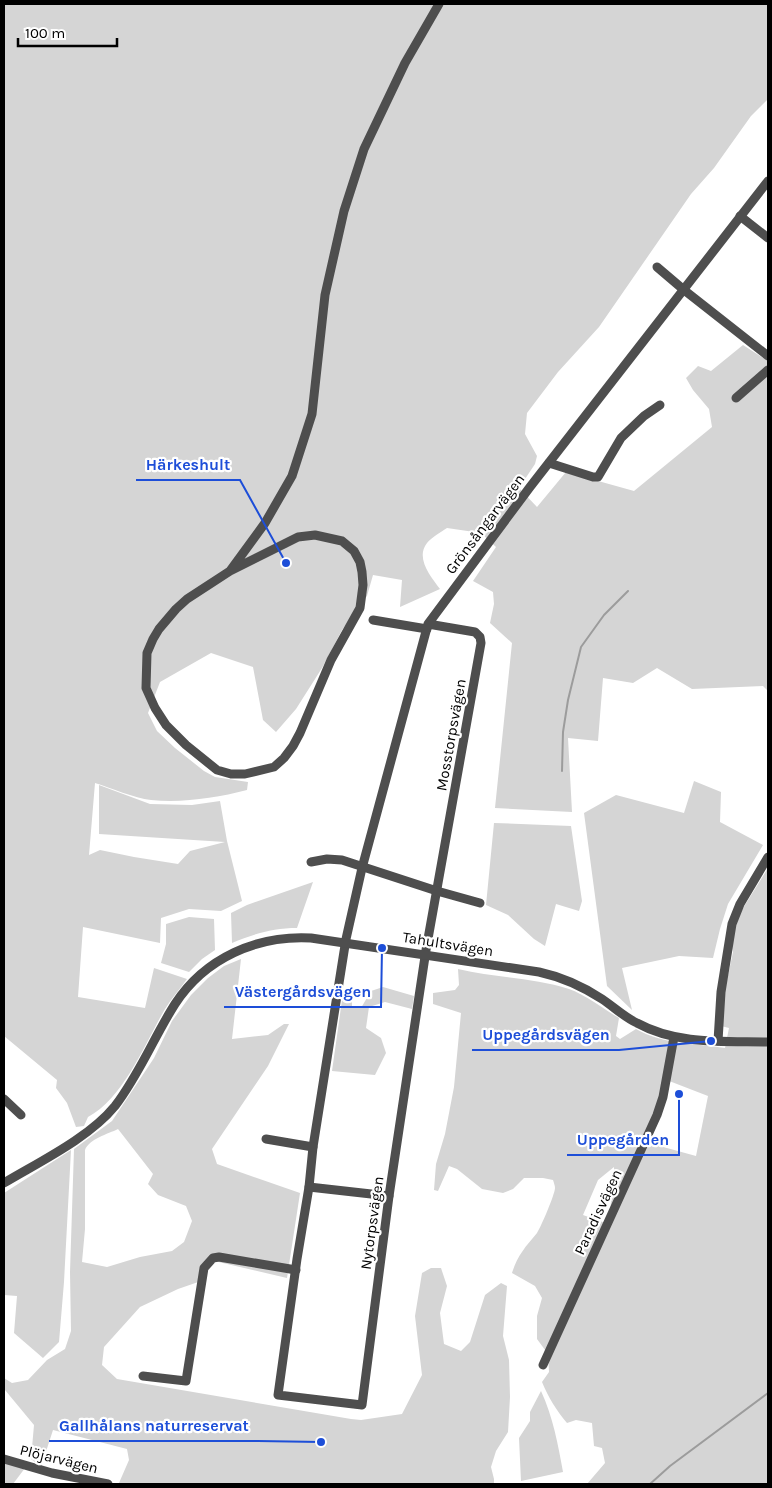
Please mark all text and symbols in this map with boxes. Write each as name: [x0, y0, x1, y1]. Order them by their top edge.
scale bar: [18, 15, 116, 47]
text: 100 m: [25, 24, 65, 42]
callout: Härkeshult: [136, 449, 240, 480]
text: Härkeshult: [146, 455, 230, 474]
street label: Grönsångarvägen: [441, 470, 529, 578]
street label: Mosstorpsvägen: [432, 677, 470, 793]
street label: Tahultsvägen: [401, 928, 495, 960]
callout: Västergårdsvägen: [224, 976, 381, 1007]
text: Västergårdsvägen: [235, 982, 371, 1001]
callout: Uppegårdsvägen: [472, 1019, 619, 1050]
text: Uppegårdsvägen: [482, 1025, 610, 1044]
callout: Uppegården: [567, 1124, 679, 1155]
text: Uppegården: [577, 1130, 669, 1149]
street label: Paradisvägen: [570, 1166, 626, 1258]
street label: Nytorpsvägen: [357, 1175, 387, 1271]
callout: Gallhålans naturreservat: [49, 1410, 258, 1441]
text: Gallhålans naturreservat: [59, 1416, 249, 1435]
street label: Plöjarvägen: [18, 1441, 100, 1477]

